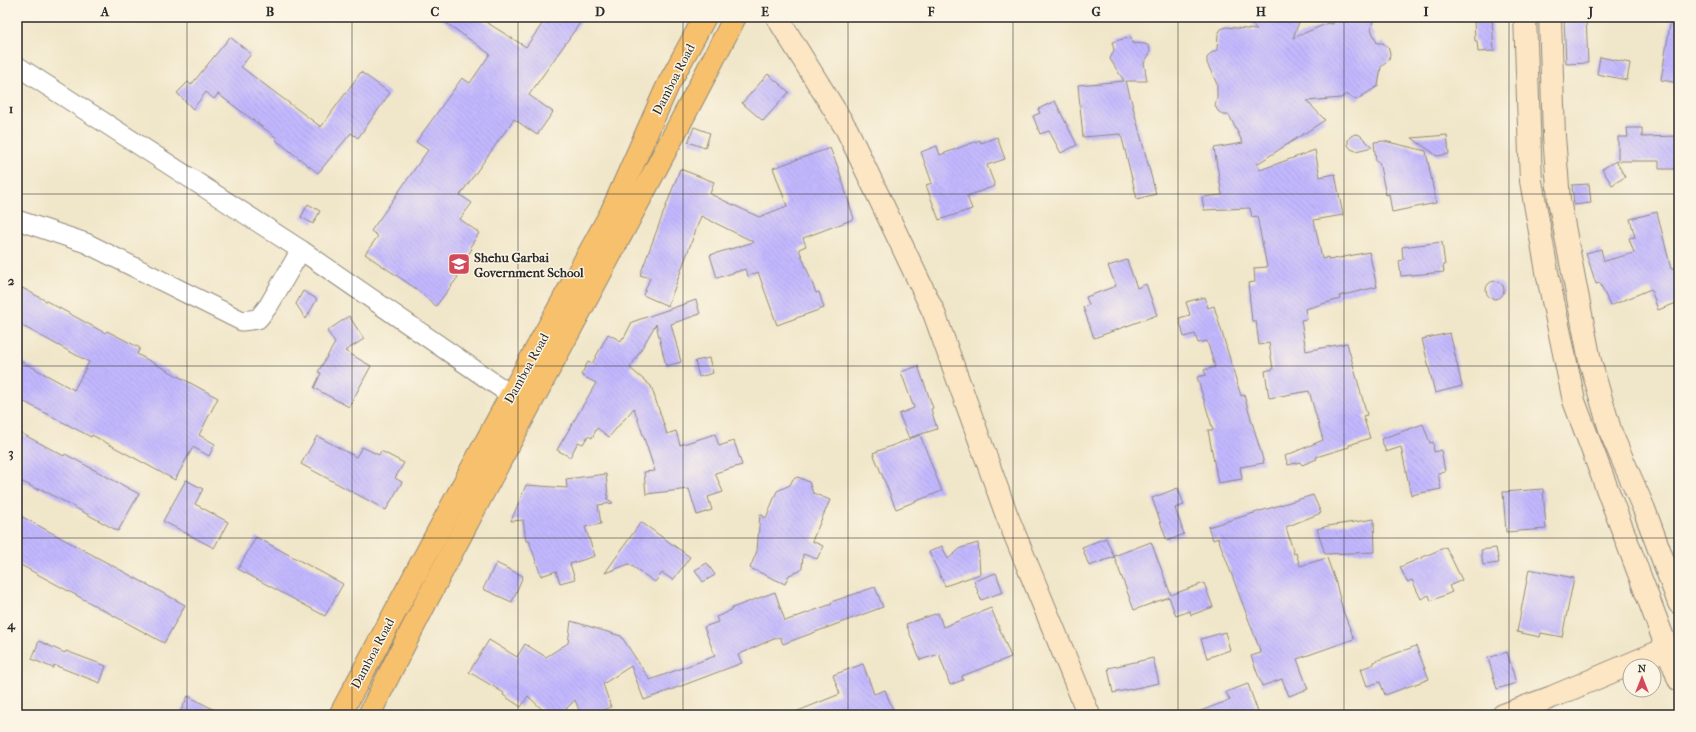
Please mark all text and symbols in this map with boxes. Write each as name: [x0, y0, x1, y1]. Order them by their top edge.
text: A: [100, 4, 110, 19]
text: B: [266, 4, 275, 19]
text: C: [431, 4, 440, 19]
text: D: [595, 4, 605, 19]
text: E: [761, 4, 769, 19]
text: F: [927, 4, 935, 19]
text: G: [1091, 4, 1101, 19]
text: H: [1256, 4, 1267, 19]
text: I: [1423, 4, 1429, 19]
text: J: [1587, 4, 1594, 20]
street label: Damboa Road: [649, 40, 698, 117]
text: 1: [9, 101, 14, 116]
place label: Shehu Garbai Government School: [474, 250, 584, 280]
school or university icon: Shehu Garbai Government School: [446, 251, 472, 277]
text: 2: [8, 273, 15, 288]
street label: Damboa Road: [501, 330, 552, 406]
text: 3: [8, 445, 14, 461]
street label: Damboa Road: [348, 615, 398, 691]
text: 4: [6, 617, 16, 633]
north arrow: [1622, 658, 1662, 698]
text: N: [1638, 662, 1647, 675]

